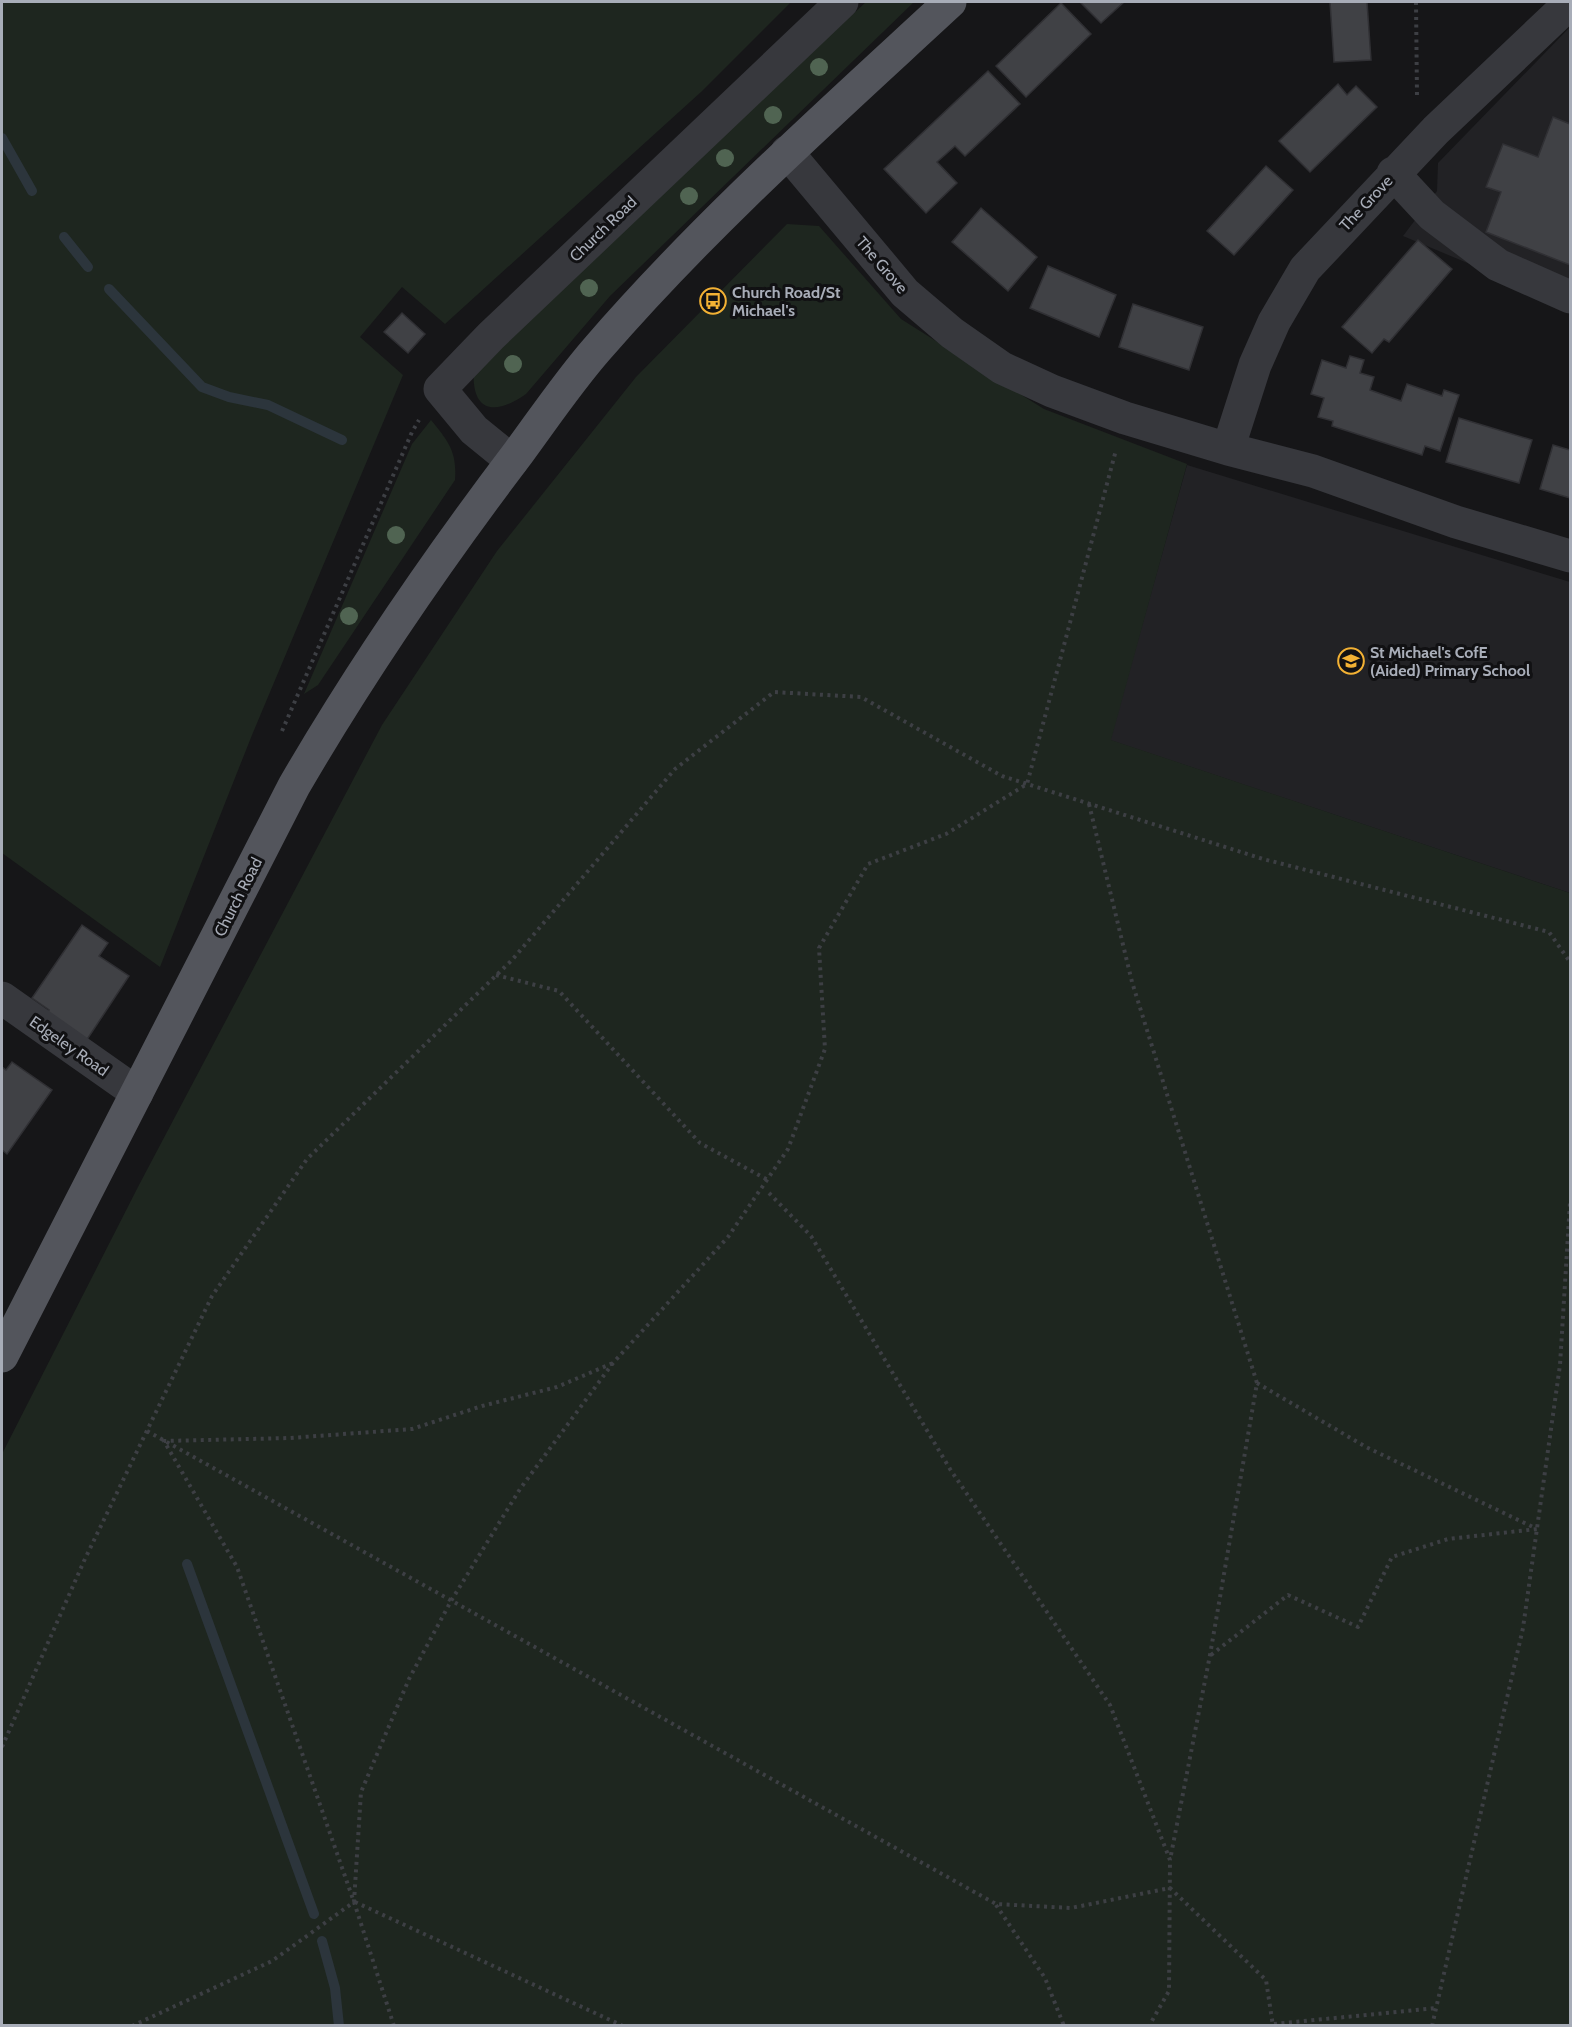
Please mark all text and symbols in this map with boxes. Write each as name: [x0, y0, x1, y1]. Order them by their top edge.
street label: The Grove: [1336, 171, 1396, 235]
street label: Church Road: [565, 192, 641, 266]
street label: The Grove: [852, 233, 912, 297]
place label: Church Road/St Michael's: [732, 283, 841, 320]
bus stop icon: Church Road/St Michael's: [698, 286, 728, 316]
place label: St Michael's CofE (Aided) Primary School: [1370, 643, 1530, 680]
school or university icon: St Michael's CofE (Aided) Primary School: [1336, 646, 1366, 676]
street label: Church Road: [210, 854, 266, 940]
street label: Edgeley Road: [26, 1012, 112, 1080]

